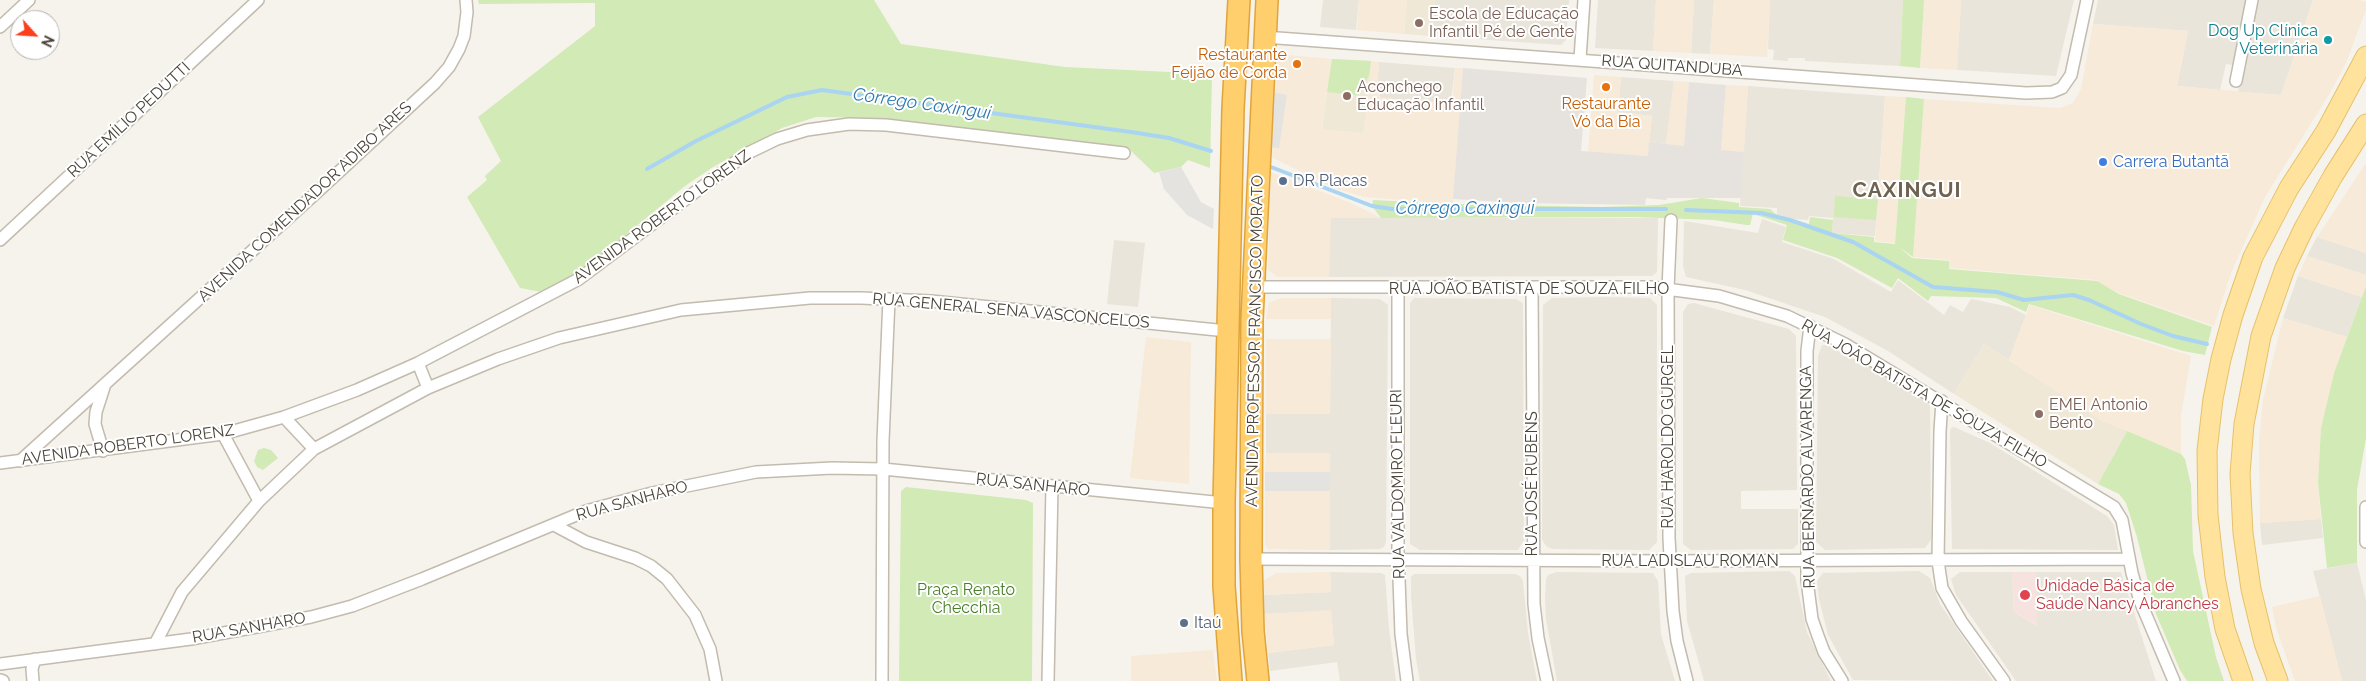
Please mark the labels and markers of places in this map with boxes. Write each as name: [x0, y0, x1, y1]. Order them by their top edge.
place label: Escola de Educação Infantil Pé de Gente: [1429, 4, 1579, 42]
marker: Escola de Educação Infantil Pé de Gente: [1413, 17, 1425, 29]
place label: Dog Up Clínica Veterinária: [2208, 21, 2318, 59]
marker: Dog Up Clínica Veterinária: [2322, 34, 2334, 46]
place label: Restaurante Feijão de Corda: [1171, 45, 1287, 83]
marker: Restaurante Feijão de Corda: [1291, 58, 1303, 70]
place label: Aconchego Educação Infantil: [1357, 77, 1484, 115]
marker: Restaurante Vó da Bia: [1600, 81, 1612, 93]
marker: Aconchego Educação Infantil: [1341, 90, 1353, 102]
place label: Restaurante Vó da Bia: [1561, 94, 1651, 132]
place label: Carrera Butantã: [2113, 152, 2229, 172]
marker: Carrera Butantã: [2097, 156, 2109, 168]
place label: DR Placas: [1293, 171, 1367, 191]
marker: DR Placas: [1277, 175, 1289, 187]
place label: EMEI Antonio Bento: [2049, 395, 2148, 433]
marker: EMEI Antonio Bento: [2033, 408, 2045, 420]
place label: Unidade Básica de Saúde Nancy Abranches: [2036, 576, 2219, 614]
marker: Unidade Básica de Saúde Nancy Abranches: [2018, 588, 2032, 602]
place label: Itaú: [1194, 613, 1221, 633]
marker: Itaú: [1178, 617, 1190, 629]

